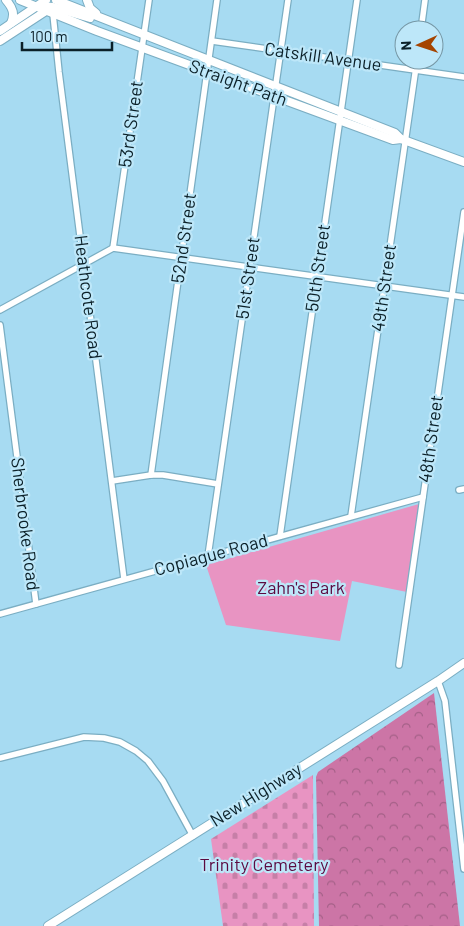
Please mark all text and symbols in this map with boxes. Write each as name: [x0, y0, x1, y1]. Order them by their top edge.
scale bar: [22, 20, 112, 52]
north arrow: [394, 20, 444, 70]
text: 100 m: [30, 27, 68, 45]
street label: Catskill Avenue: [263, 37, 383, 75]
text: N: [397, 41, 414, 51]
street label: Straight Path: [186, 54, 290, 110]
street label: 53rd Street: [113, 79, 147, 169]
street label: 52nd Street: [166, 191, 200, 284]
street label: 50th Street: [300, 223, 334, 313]
street label: Heathcote Road: [70, 234, 108, 360]
street label: 51st Street: [230, 235, 264, 320]
street label: 49th Street: [366, 243, 400, 333]
street label: 48th Street: [413, 394, 447, 484]
street label: Sherbrooke Road: [7, 456, 45, 592]
street label: Copiague Road: [152, 528, 270, 580]
park label: Zahn's Park: [257, 576, 345, 598]
street label: New Highway: [206, 757, 305, 831]
park label: Trinity Cemetery: [199, 853, 329, 875]

